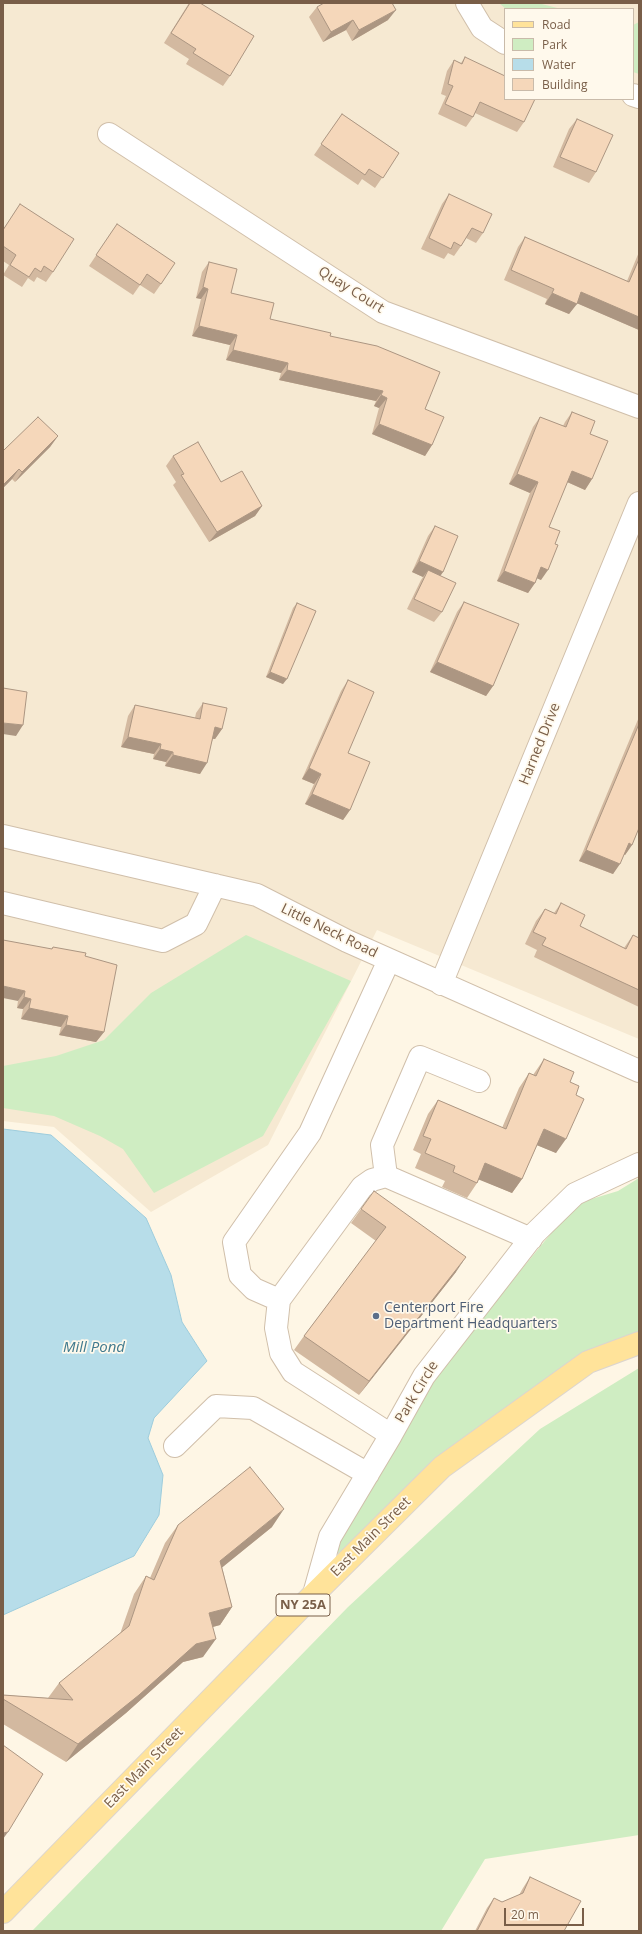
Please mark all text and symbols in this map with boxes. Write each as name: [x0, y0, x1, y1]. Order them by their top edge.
legend: [504, 8, 634, 100]
text: Road: [542, 16, 571, 33]
text: Park: [542, 36, 567, 53]
text: Water: [542, 56, 576, 73]
text: Building: [542, 76, 587, 93]
street label: Quay Court: [315, 263, 387, 317]
street label: Harned Drive: [516, 701, 564, 787]
street label: Little Neck Road: [278, 900, 380, 962]
place label: Centerport Fire Department Headquarters: [384, 1300, 558, 1332]
marker: Centerport Fire Department Headquarters: [371, 1311, 381, 1321]
water label: Mill Pond: [63, 1339, 125, 1357]
street label: Park Circle: [392, 1358, 442, 1426]
street label: East Main Street: [328, 1494, 414, 1580]
road number: NY 25A: [276, 1594, 330, 1616]
street label: East Main Street: [101, 1724, 187, 1812]
scale bar: [506, 1900, 586, 1926]
text: 20 m: [511, 1906, 539, 1923]

